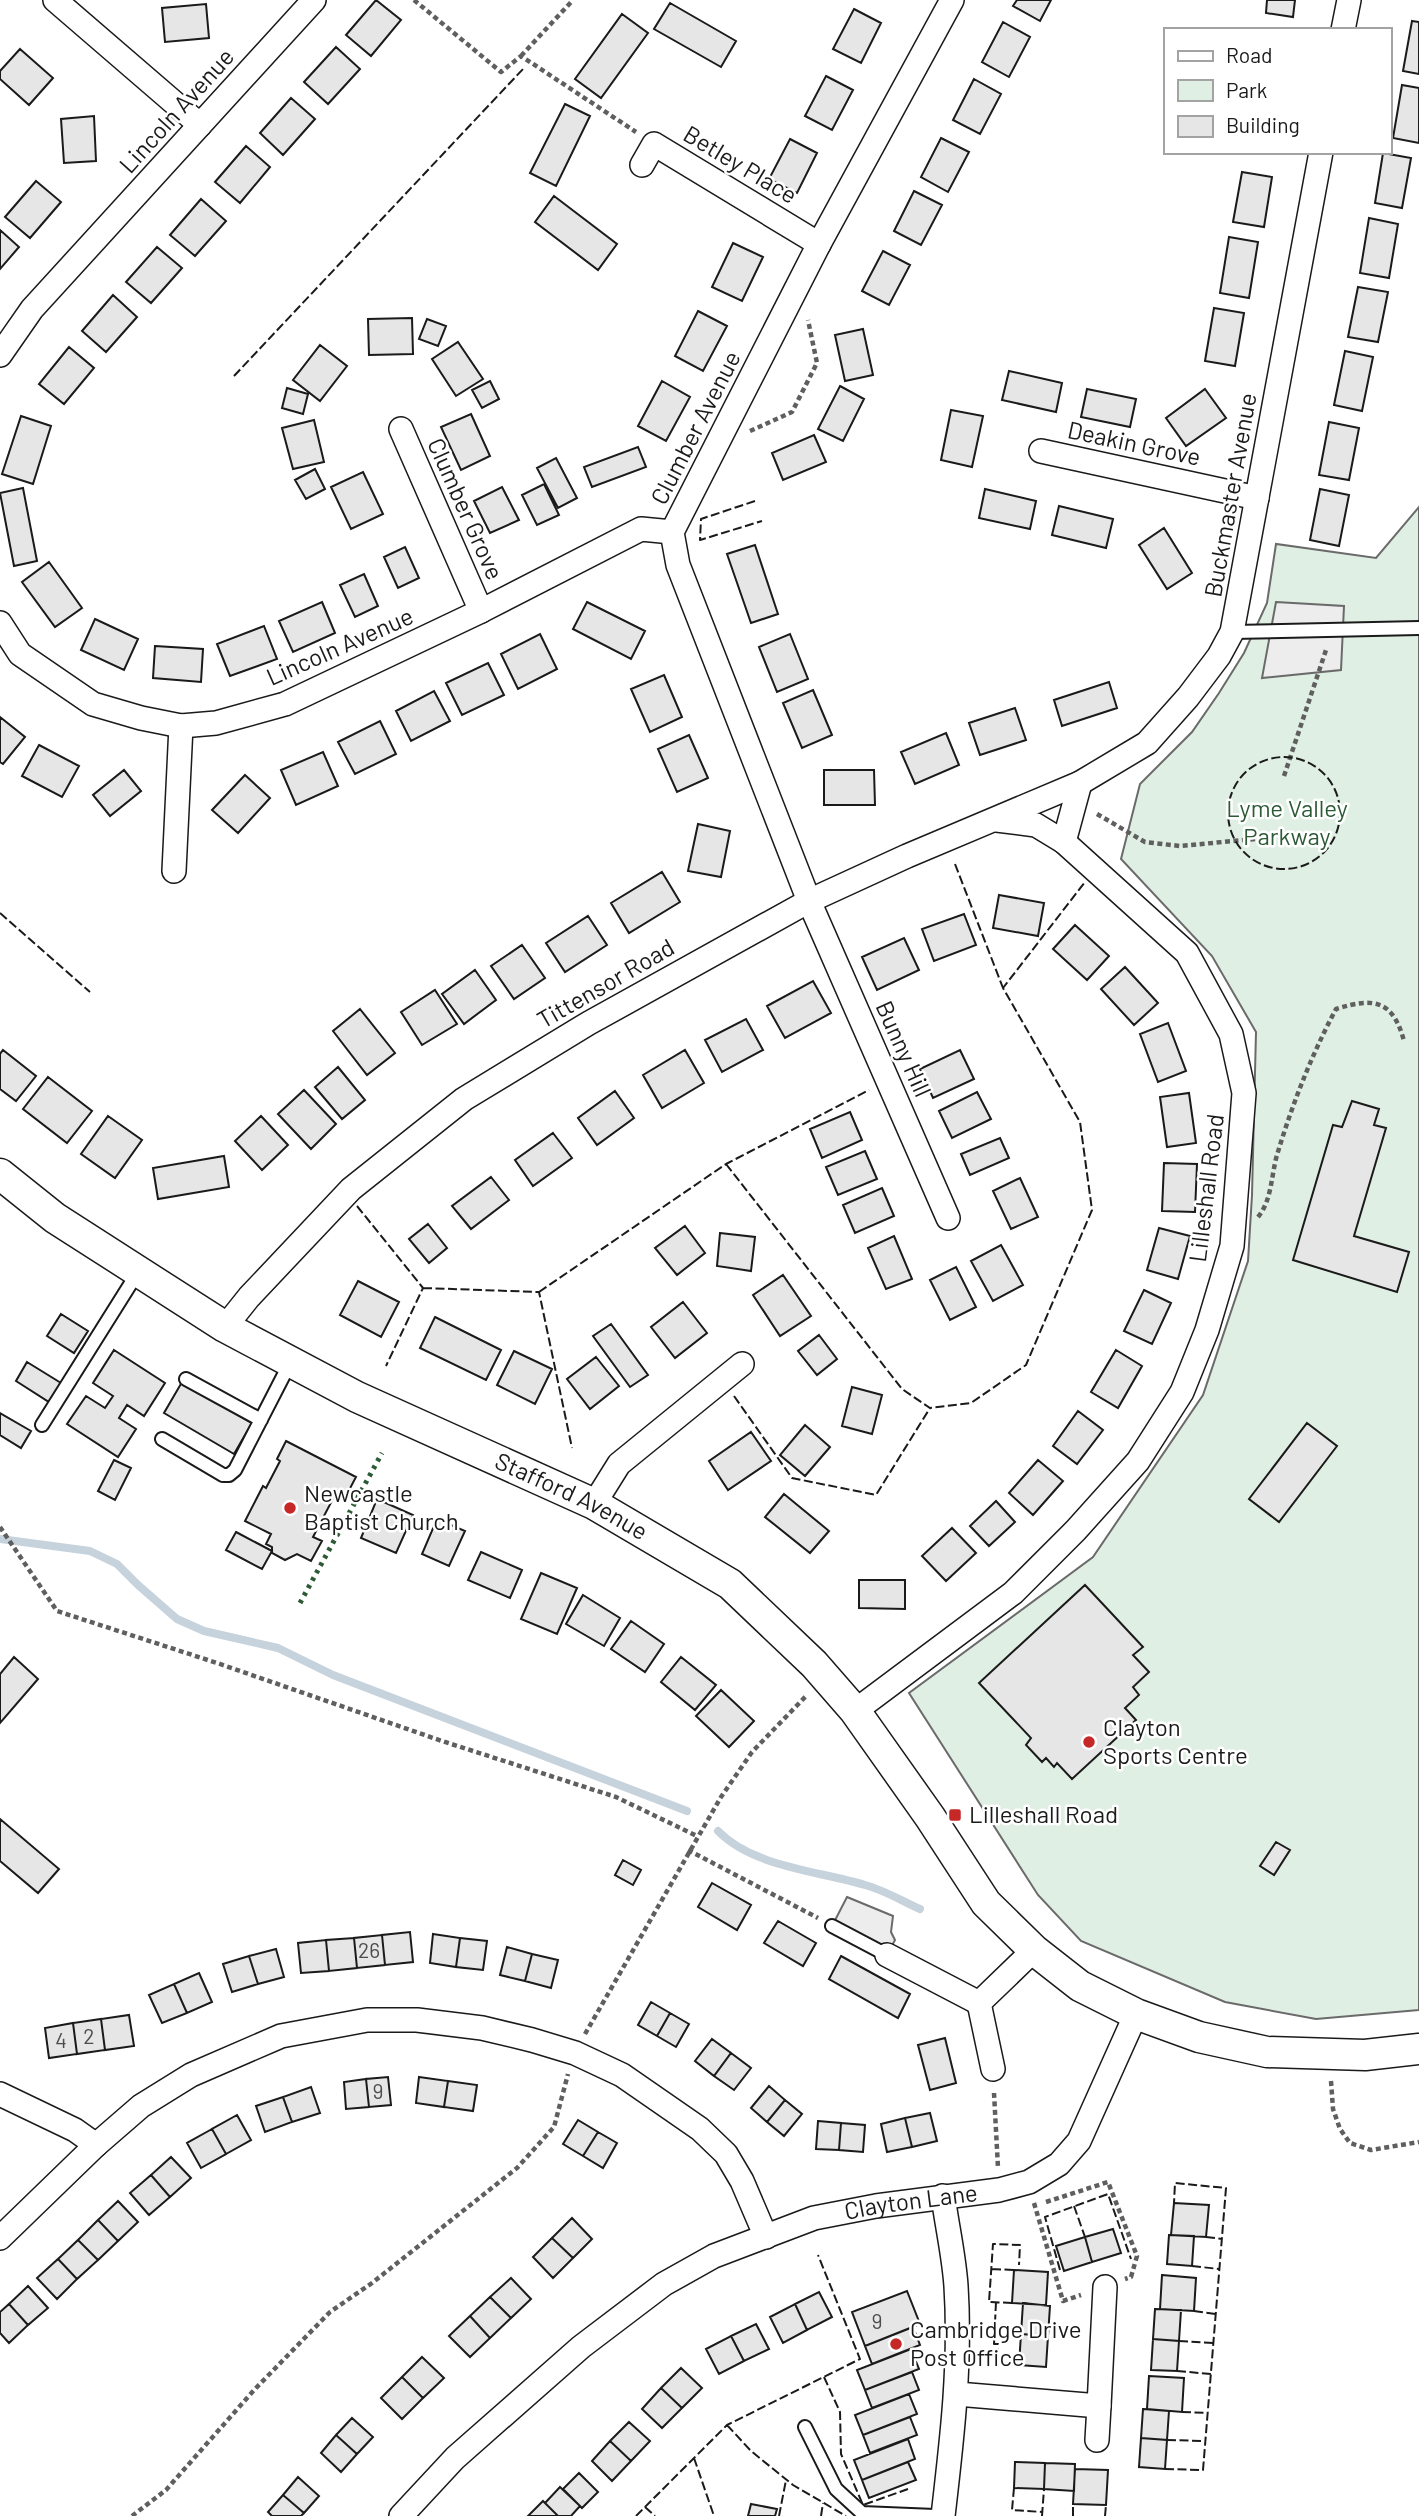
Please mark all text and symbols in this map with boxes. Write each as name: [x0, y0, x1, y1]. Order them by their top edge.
legend: [1164, 28, 1391, 154]
street label: Lincoln Avenue: [112, 42, 239, 178]
text: Road: [1226, 42, 1272, 67]
text: Park: [1226, 77, 1267, 102]
text: Building: [1226, 112, 1300, 137]
street label: Betley Place: [679, 118, 803, 209]
street label: Clumber Avenue: [644, 346, 746, 509]
street label: Buckmaster Avenue: [1197, 390, 1262, 599]
street label: Deakin Grove: [1065, 414, 1204, 471]
street label: Clumber Grove: [422, 433, 510, 584]
street label: Lincoln Avenue: [262, 600, 417, 691]
park label: Lyme Valley Parkway: [1226, 793, 1348, 850]
street label: Tittensor Road: [532, 932, 679, 1034]
street label: Bunny Hill: [870, 996, 938, 1101]
street label: Lilleshall Road: [1182, 1112, 1229, 1264]
street label: Stafford Avenue: [491, 1445, 653, 1545]
place label: Newcastle Baptist Church: [304, 1478, 459, 1535]
marker: Newcastle Baptist Church: [282, 1500, 298, 1516]
place label: Clayton Sports Centre: [1103, 1712, 1248, 1769]
marker: Clayton Sports Centre: [1081, 1734, 1097, 1750]
place label: Lilleshall Road: [969, 1799, 1118, 1828]
marker: Lilleshall Road: [947, 1807, 963, 1823]
house number: 26: [358, 1937, 380, 1962]
house number: 2: [83, 2023, 95, 2048]
house number: 4: [55, 2027, 67, 2052]
house number: 9: [373, 2078, 383, 2103]
street label: Clayton Lane: [842, 2177, 979, 2225]
house number: 9: [872, 2308, 882, 2333]
place label: Cambridge Drive Post Office: [910, 2314, 1081, 2371]
marker: Cambridge Drive Post Office: [888, 2336, 904, 2352]

